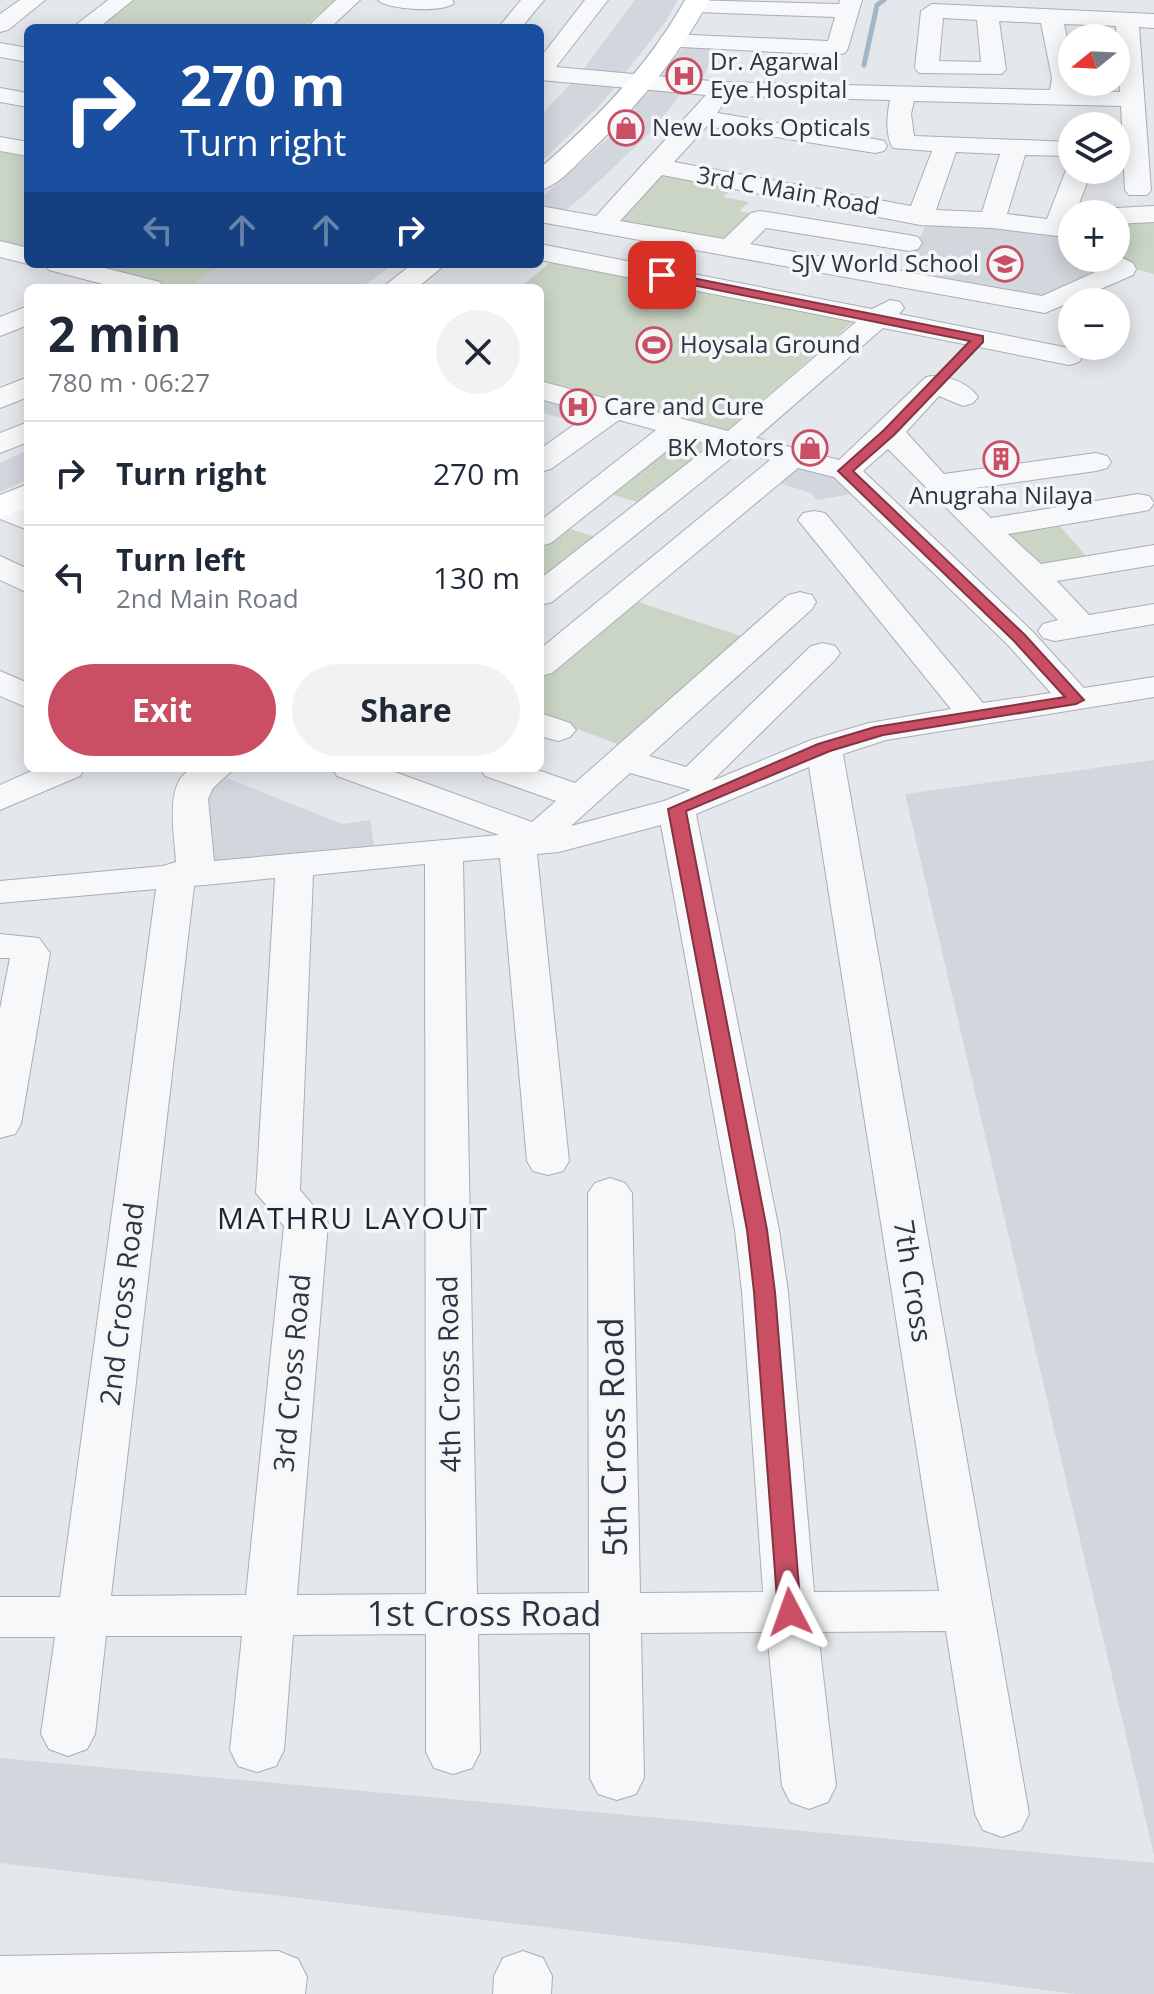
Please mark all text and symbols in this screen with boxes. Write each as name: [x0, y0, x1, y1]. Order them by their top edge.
north arrow: [1058, 24, 1130, 96]
map controls: [1058, 24, 1130, 360]
place label: Dr. Agarwal Eye Hospital: [710, 44, 847, 105]
text: 270 m: [180, 46, 346, 122]
icon: right: [48, 56, 152, 160]
hospital icon: Dr. Agarwal Eye Hospital: [665, 57, 703, 95]
shop icon: New Looks Opticals: [607, 109, 645, 147]
place label: New Looks Opticals: [652, 110, 870, 143]
button: layers: [1058, 112, 1130, 184]
text: Turn right: [180, 118, 346, 167]
street label: 3rd C Main Road: [694, 157, 882, 222]
button: +: [1058, 200, 1130, 272]
icon: left: [136, 208, 180, 252]
icon: ahead: [220, 208, 264, 252]
icon: ahead: [304, 208, 348, 252]
icon: right: [388, 208, 432, 252]
pin: [628, 241, 696, 309]
school or university icon: SJV World School: [986, 245, 1024, 283]
place label: SJV World School: [791, 246, 979, 279]
icon: arrive: [640, 253, 684, 297]
button: −: [1058, 288, 1130, 360]
text: 2 min: [48, 301, 181, 366]
button: close: [436, 310, 520, 394]
sports icon: Hoysala Ground: [635, 326, 673, 364]
place label: Hoysala Ground: [680, 327, 860, 360]
text: 780 m · 06:27: [48, 364, 210, 400]
hospital icon: Care and Cure: [559, 388, 597, 426]
place label: Care and Cure: [604, 389, 764, 422]
shop icon: BK Motors: [791, 429, 829, 467]
place label: BK Motors: [667, 430, 784, 463]
building icon: Anugraha Nilaya: [982, 440, 1020, 478]
icon: right: [48, 451, 92, 495]
text: Turn right: [116, 453, 267, 494]
text: 270 m: [433, 453, 520, 494]
place label: Anugraha Nilaya: [909, 478, 1093, 511]
text: Turn left: [116, 539, 246, 580]
icon: left: [48, 555, 92, 599]
text: 130 m: [433, 557, 520, 598]
text: 2nd Main Road: [116, 580, 299, 616]
button: Exit: [48, 664, 276, 756]
button: Share: [292, 664, 520, 756]
district label: MATHRU LAYOUT: [217, 1197, 489, 1238]
street label: 2nd Cross Road: [90, 1200, 152, 1408]
street label: 7th Cross: [886, 1217, 942, 1345]
street label: 3rd Cross Road: [263, 1272, 319, 1473]
street label: 4th Cross Road: [427, 1275, 469, 1473]
street label: 5th Cross Road: [587, 1317, 637, 1557]
position arrow: [748, 1570, 832, 1654]
street label: 1st Cross Road: [367, 1590, 601, 1636]

